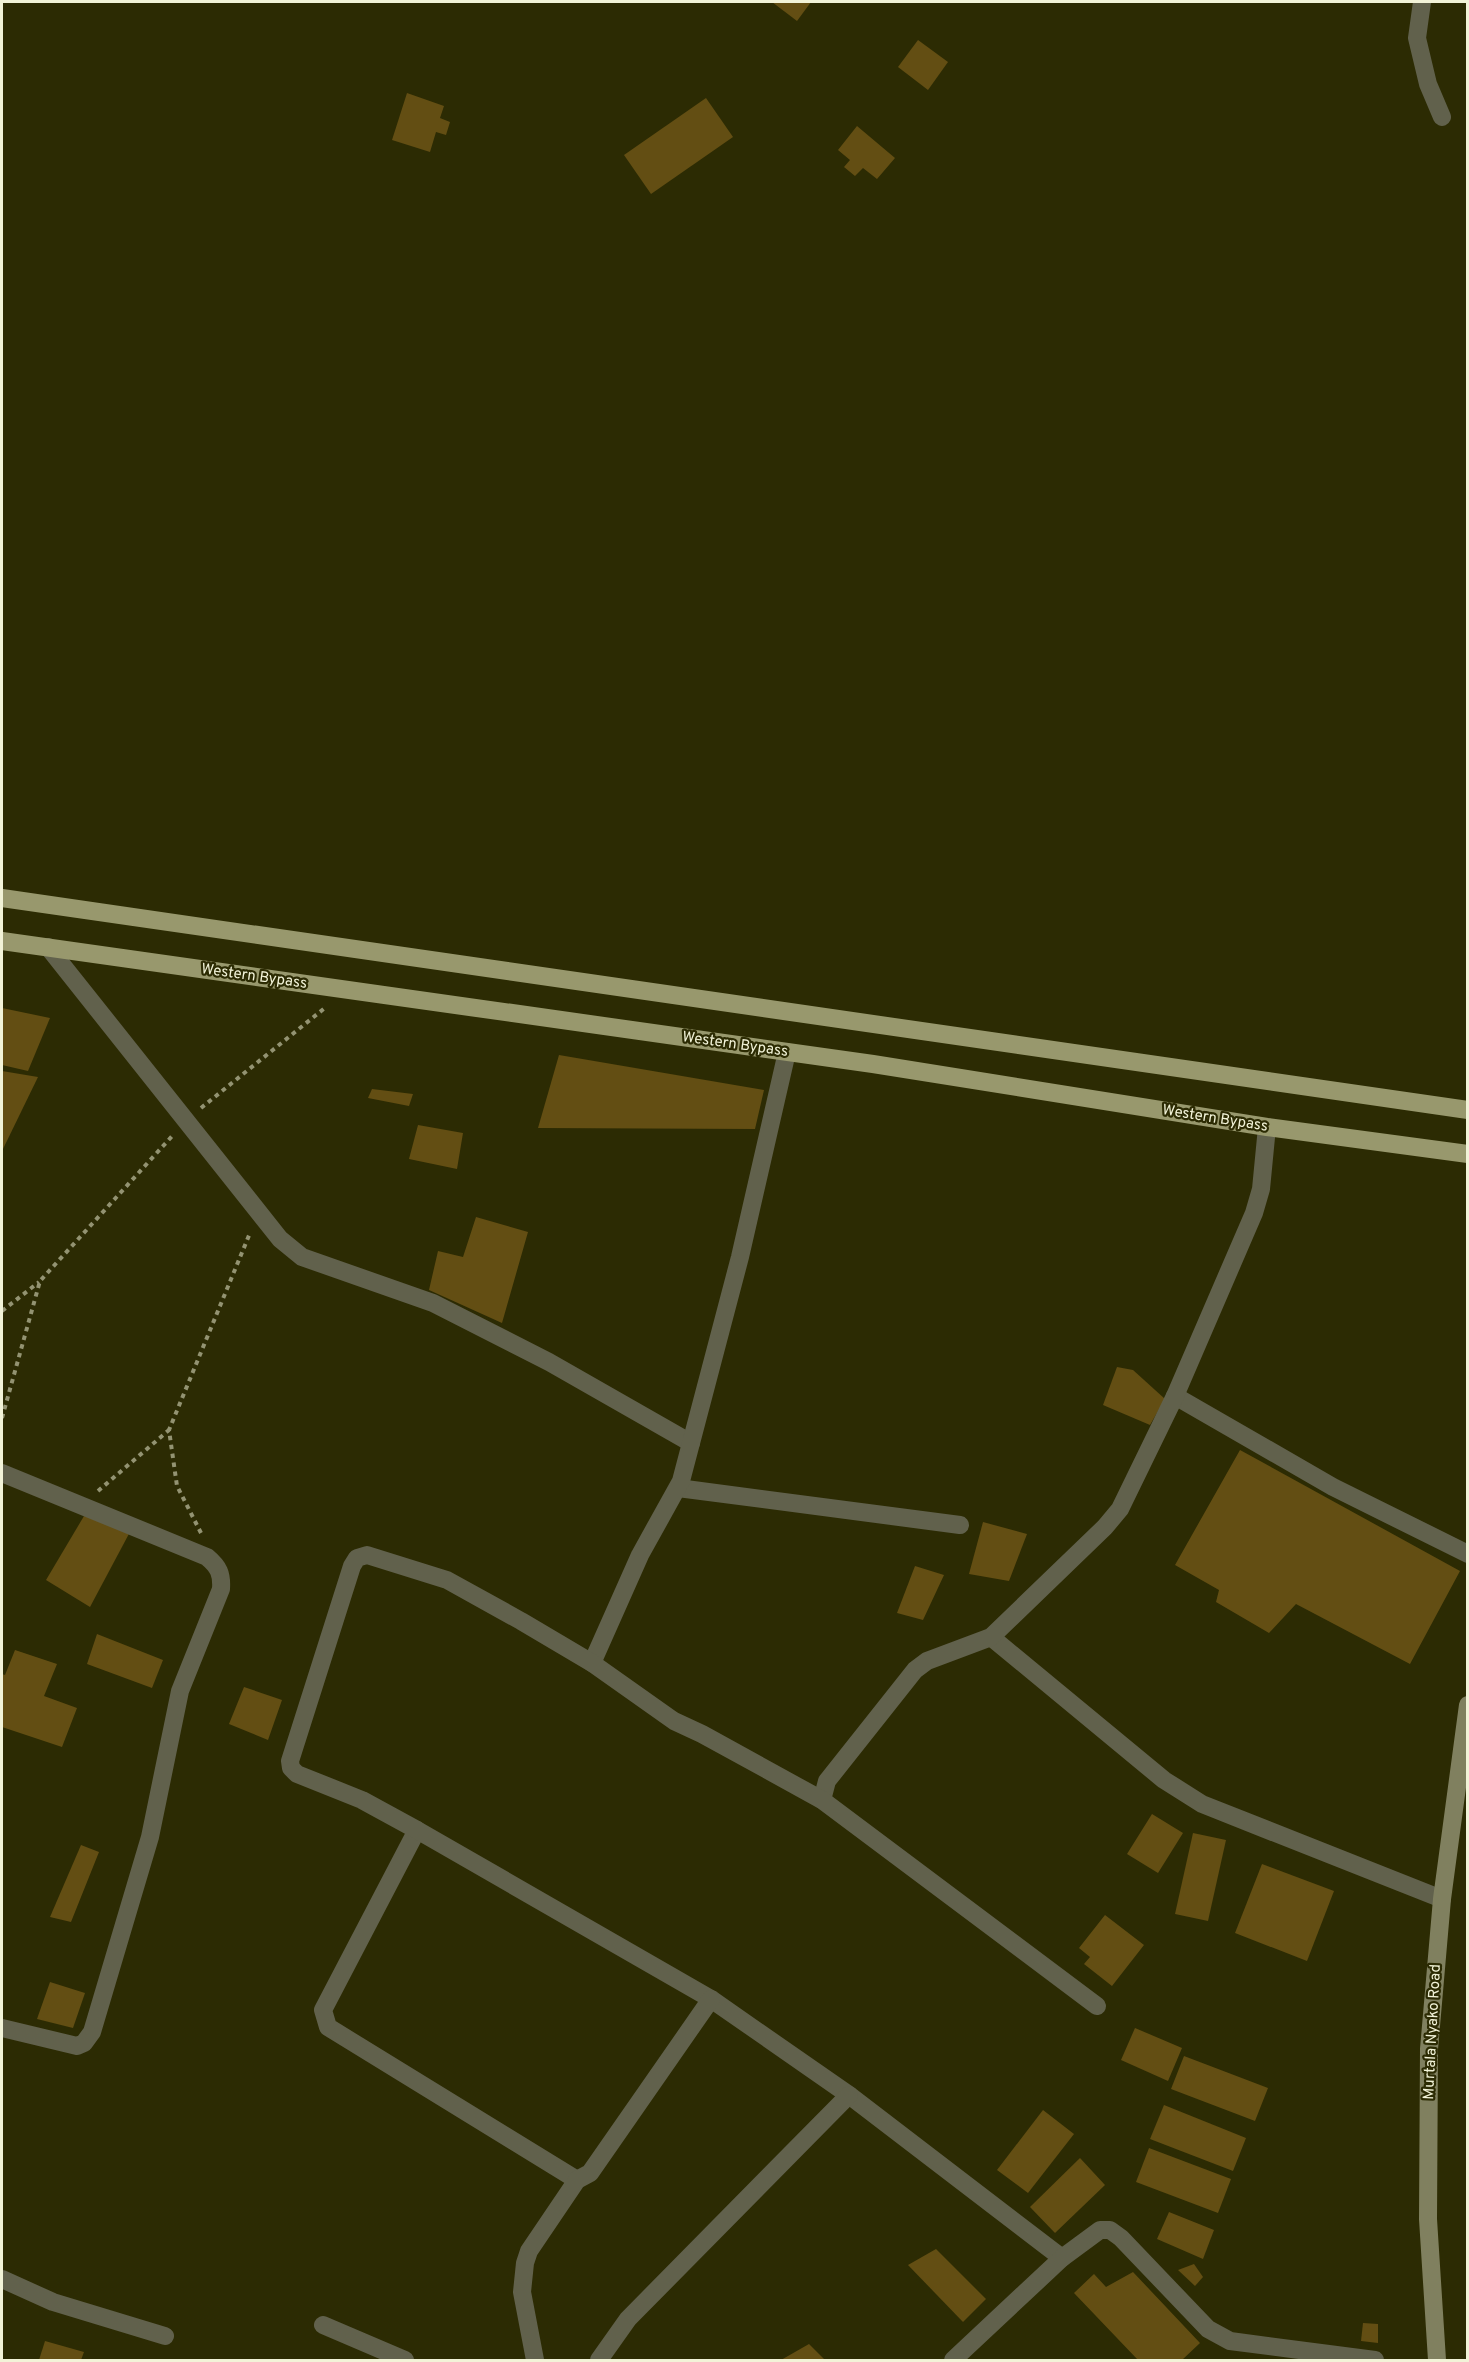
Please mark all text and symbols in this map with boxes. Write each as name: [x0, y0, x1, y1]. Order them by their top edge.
street label: Western Bypass: [200, 960, 308, 994]
street label: Western Bypass: [681, 1028, 789, 1062]
street label: Western Bypass: [1161, 1101, 1269, 1137]
street label: Murtala Nyako Road: [1420, 1964, 1446, 2100]

